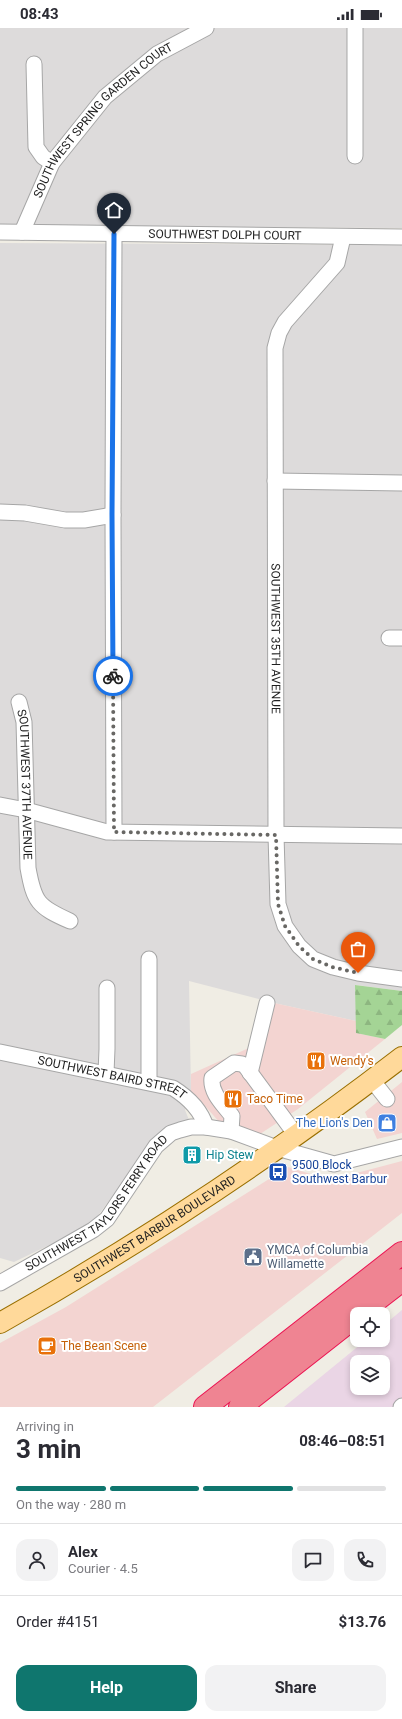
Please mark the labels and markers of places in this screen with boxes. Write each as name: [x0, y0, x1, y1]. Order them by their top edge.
pin: [97, 193, 131, 234]
pin: [341, 932, 375, 973]
restaurant icon: Wendy's: [305, 1050, 327, 1072]
place label: Wendy's: [330, 1054, 374, 1068]
restaurant icon: Taco Time: [222, 1088, 244, 1110]
place label: Taco Time: [247, 1092, 303, 1106]
shop icon: The Lion's Den: [376, 1112, 398, 1134]
place label: The Lion's Den: [296, 1116, 373, 1130]
building icon: Hip Stew: [181, 1144, 203, 1166]
place label: Hip Stew: [206, 1148, 254, 1162]
place label: 9500 Block Southwest Barbur: [292, 1158, 387, 1186]
bus stop icon: 9500 Block Southwest Barbur: [267, 1161, 289, 1183]
place label: YMCA of Columbia Willamette: [267, 1243, 368, 1271]
public building icon: YMCA of Columbia Willamette: [242, 1246, 264, 1268]
cafe icon: The Bean Scene: [36, 1335, 58, 1357]
place label: The Bean Scene: [61, 1339, 147, 1353]

